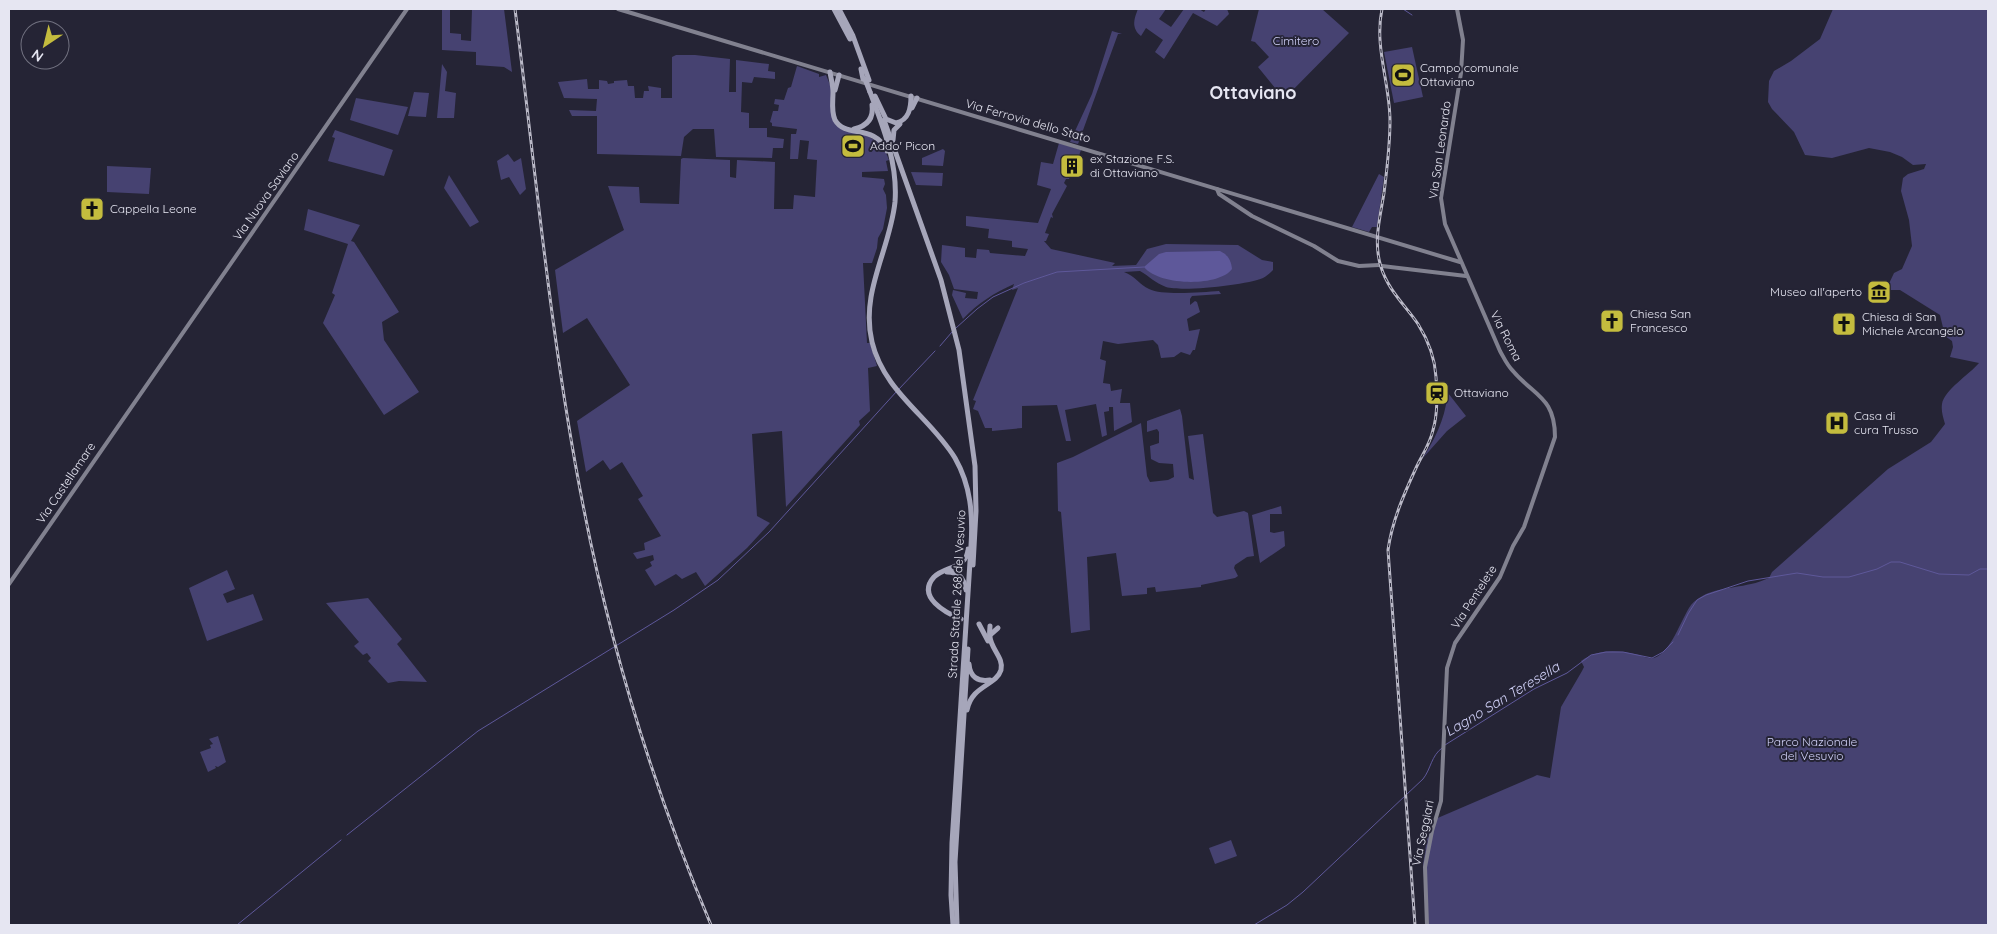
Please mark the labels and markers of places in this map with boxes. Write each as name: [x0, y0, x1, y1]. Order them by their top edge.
place label: Campo comunale Ottaviano: [1420, 60, 1519, 89]
sports icon: Campo comunale Ottaviano: [1390, 62, 1416, 88]
sports icon: Addo' Picon: [840, 133, 866, 159]
place label: Addo' Picon: [870, 138, 935, 153]
place label: ex Stazione F.S. di Ottaviano: [1090, 151, 1174, 180]
building icon: ex Stazione F.S. di Ottaviano: [1059, 153, 1085, 179]
church icon: Cappella Leone: [79, 196, 105, 222]
place label: Cappella Leone: [110, 201, 197, 216]
museum icon: Museo all'aperto: [1866, 279, 1892, 305]
place label: Museo all'aperto: [1770, 284, 1862, 299]
place label: Chiesa San Francesco: [1630, 306, 1691, 335]
church icon: Chiesa San Francesco: [1599, 308, 1625, 334]
place label: Chiesa di San Michele Arcangelo: [1862, 309, 1963, 338]
church icon: Chiesa di San Michele Arcangelo: [1831, 311, 1857, 337]
station icon: Ottaviano: [1424, 380, 1450, 406]
place label: Ottaviano: [1454, 385, 1509, 400]
place label: Casa di cura Trusso: [1854, 408, 1919, 437]
hospital icon: Casa di cura Trusso: [1824, 410, 1850, 436]

